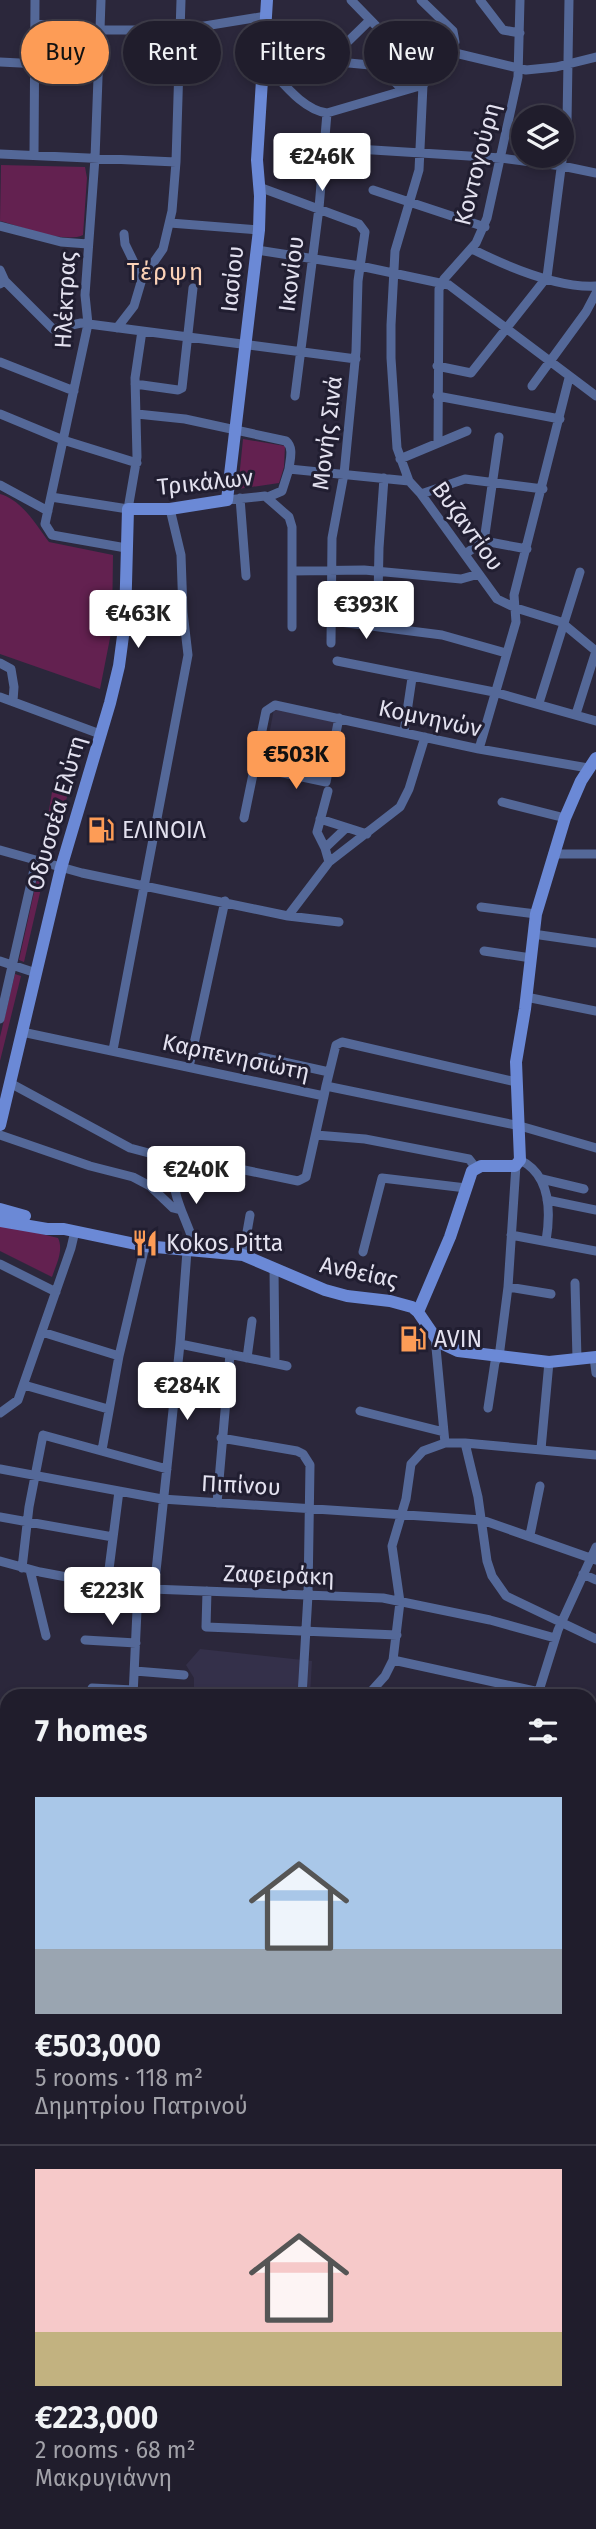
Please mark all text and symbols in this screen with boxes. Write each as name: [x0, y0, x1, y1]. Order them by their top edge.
chip: Buy: [21, 21, 109, 84]
chip: Rent: [123, 21, 221, 84]
chip: Filters: [235, 21, 350, 84]
chip: New: [364, 21, 458, 84]
street label: Κοντογούρη: [448, 100, 506, 228]
map controls: [511, 105, 574, 168]
button: layers: [511, 105, 574, 168]
pin: €246K: [273, 134, 371, 193]
text: €246K: [289, 142, 355, 170]
street label: Ικονίου: [272, 234, 310, 314]
street label: Ιασίου: [215, 244, 249, 314]
street label: Ηλέκτρας: [48, 250, 82, 349]
district label: Τέρψη: [127, 258, 205, 286]
street label: Μονής Σινά: [306, 374, 348, 492]
street label: Τρικάλων: [156, 463, 254, 501]
street label: Βυζαντίου: [426, 476, 510, 576]
pin: €393K: [317, 582, 415, 641]
pin: €463K: [89, 590, 187, 650]
text: €393K: [334, 590, 398, 618]
text: €463K: [105, 599, 171, 627]
street label: Κομνηνών: [376, 693, 484, 743]
street label: Οδυσσέα Ελύτη: [21, 732, 91, 894]
pin: €503K: [247, 732, 345, 791]
text: €503K: [263, 740, 329, 768]
fuel station icon: ΕΛΙΝΟΙΛ: [86, 815, 116, 845]
place label: ΕΛΙΝΟΙΛ: [122, 816, 207, 844]
street label: Καρπενησιώτη: [160, 1028, 312, 1086]
pin: €240K: [147, 1146, 245, 1206]
text: €240K: [163, 1155, 229, 1183]
restaurant icon: Kokos Pitta: [130, 1228, 160, 1258]
place label: Kokos Pitta: [166, 1229, 283, 1257]
street label: Ανθείας: [318, 1250, 401, 1294]
fuel station icon: AVIN: [398, 1324, 428, 1354]
place label: AVIN: [434, 1325, 482, 1353]
pin: €284K: [138, 1362, 236, 1422]
text: €284K: [154, 1371, 220, 1399]
street label: Πιπίνου: [201, 1469, 281, 1501]
street label: Ζαφειράκη: [223, 1559, 335, 1591]
pin: €223K: [63, 1568, 161, 1627]
text: €223K: [80, 1576, 144, 1604]
icon: filters: [524, 1712, 562, 1750]
text: 7 homes: [35, 1713, 147, 1749]
icon: home: [236, 1843, 362, 1969]
text: €503,000: [35, 2028, 161, 2064]
text: 5 rooms · 118 m²: [35, 2064, 203, 2092]
text: Δημητρίου Πατρινού: [35, 2092, 248, 2120]
icon: home: [236, 2215, 362, 2341]
text: €223,000: [35, 2400, 158, 2436]
text: 2 rooms · 68 m²: [35, 2436, 196, 2464]
text: Μακρυγιάννη: [35, 2464, 172, 2492]

